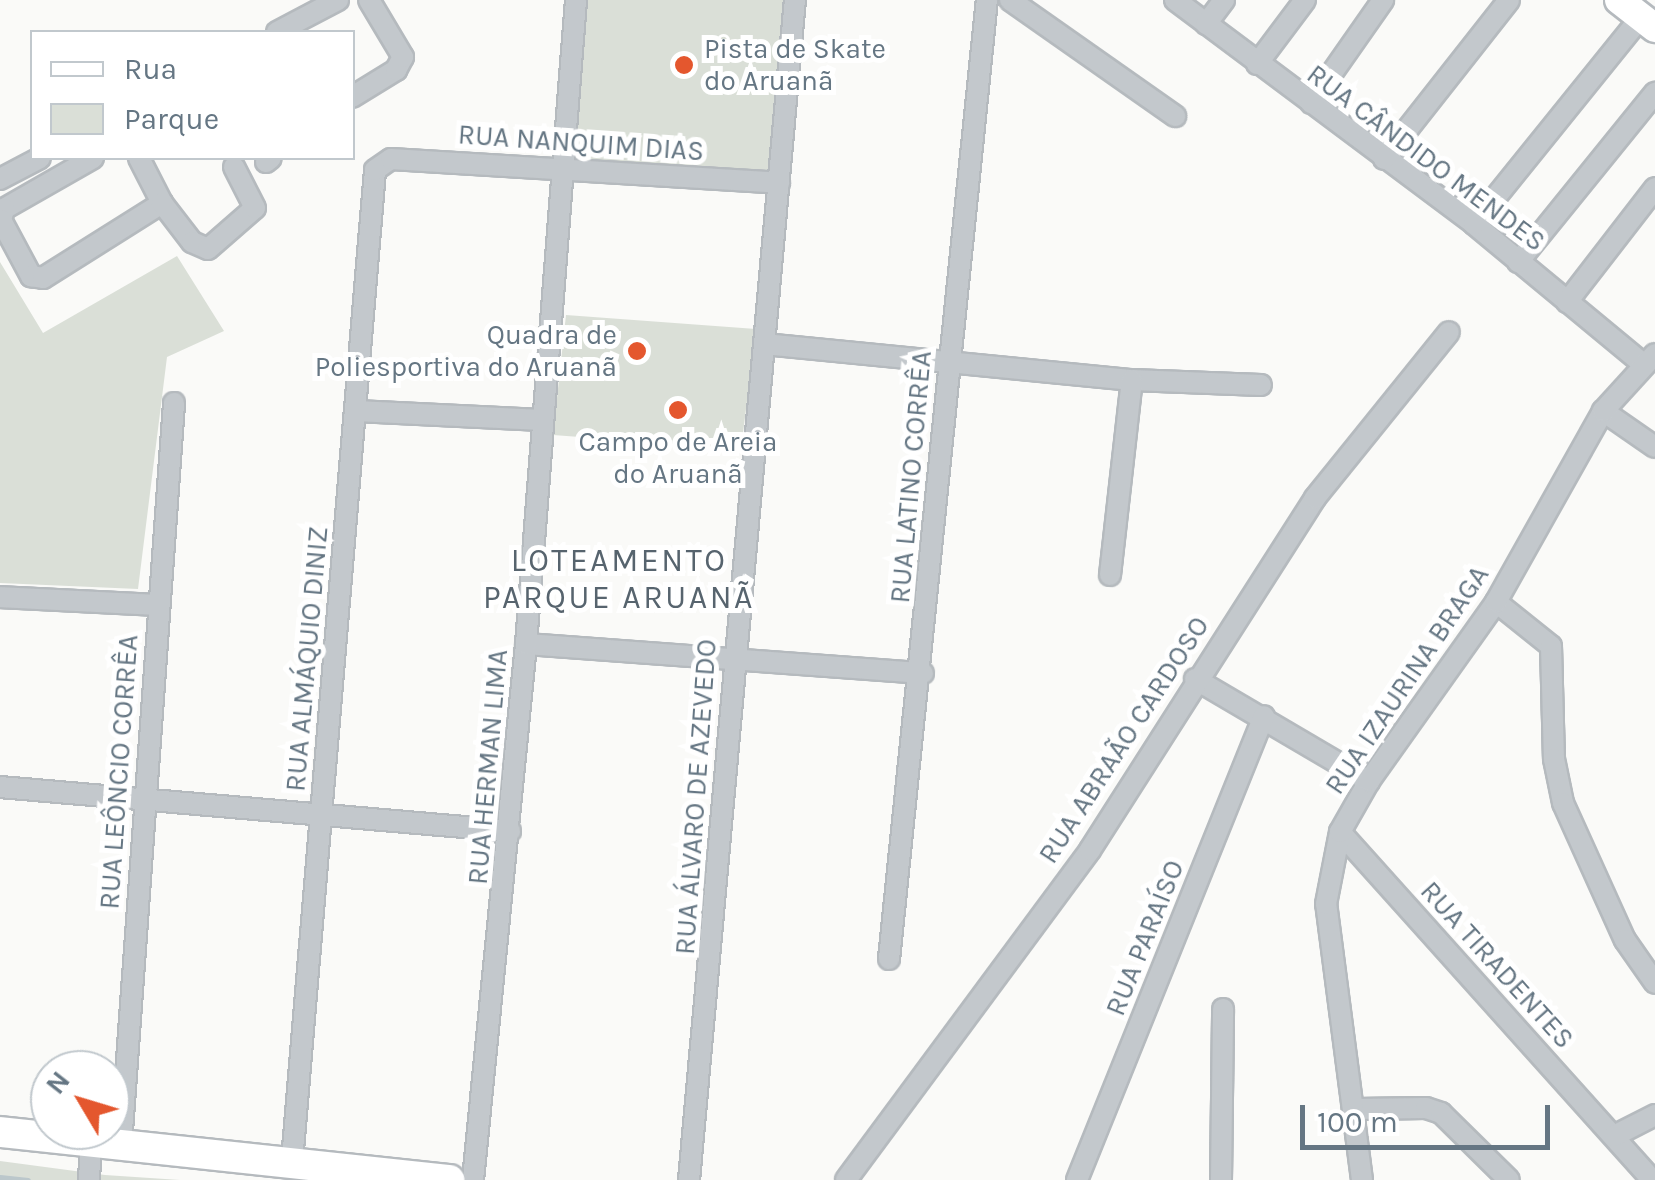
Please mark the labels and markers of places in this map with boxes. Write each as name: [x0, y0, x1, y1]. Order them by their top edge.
place label: Pista de Skate do Aruanã: [704, 32, 886, 98]
marker: Pista de Skate do Aruanã: [673, 54, 695, 76]
place label: Quadra de Poliesportiva do Aruanã: [315, 318, 617, 384]
marker: Quadra de Poliesportiva do Aruanã: [626, 340, 648, 362]
marker: Campo de Areia do Aruanã: [667, 399, 689, 421]
place label: Campo de Areia do Aruanã: [578, 425, 778, 491]

